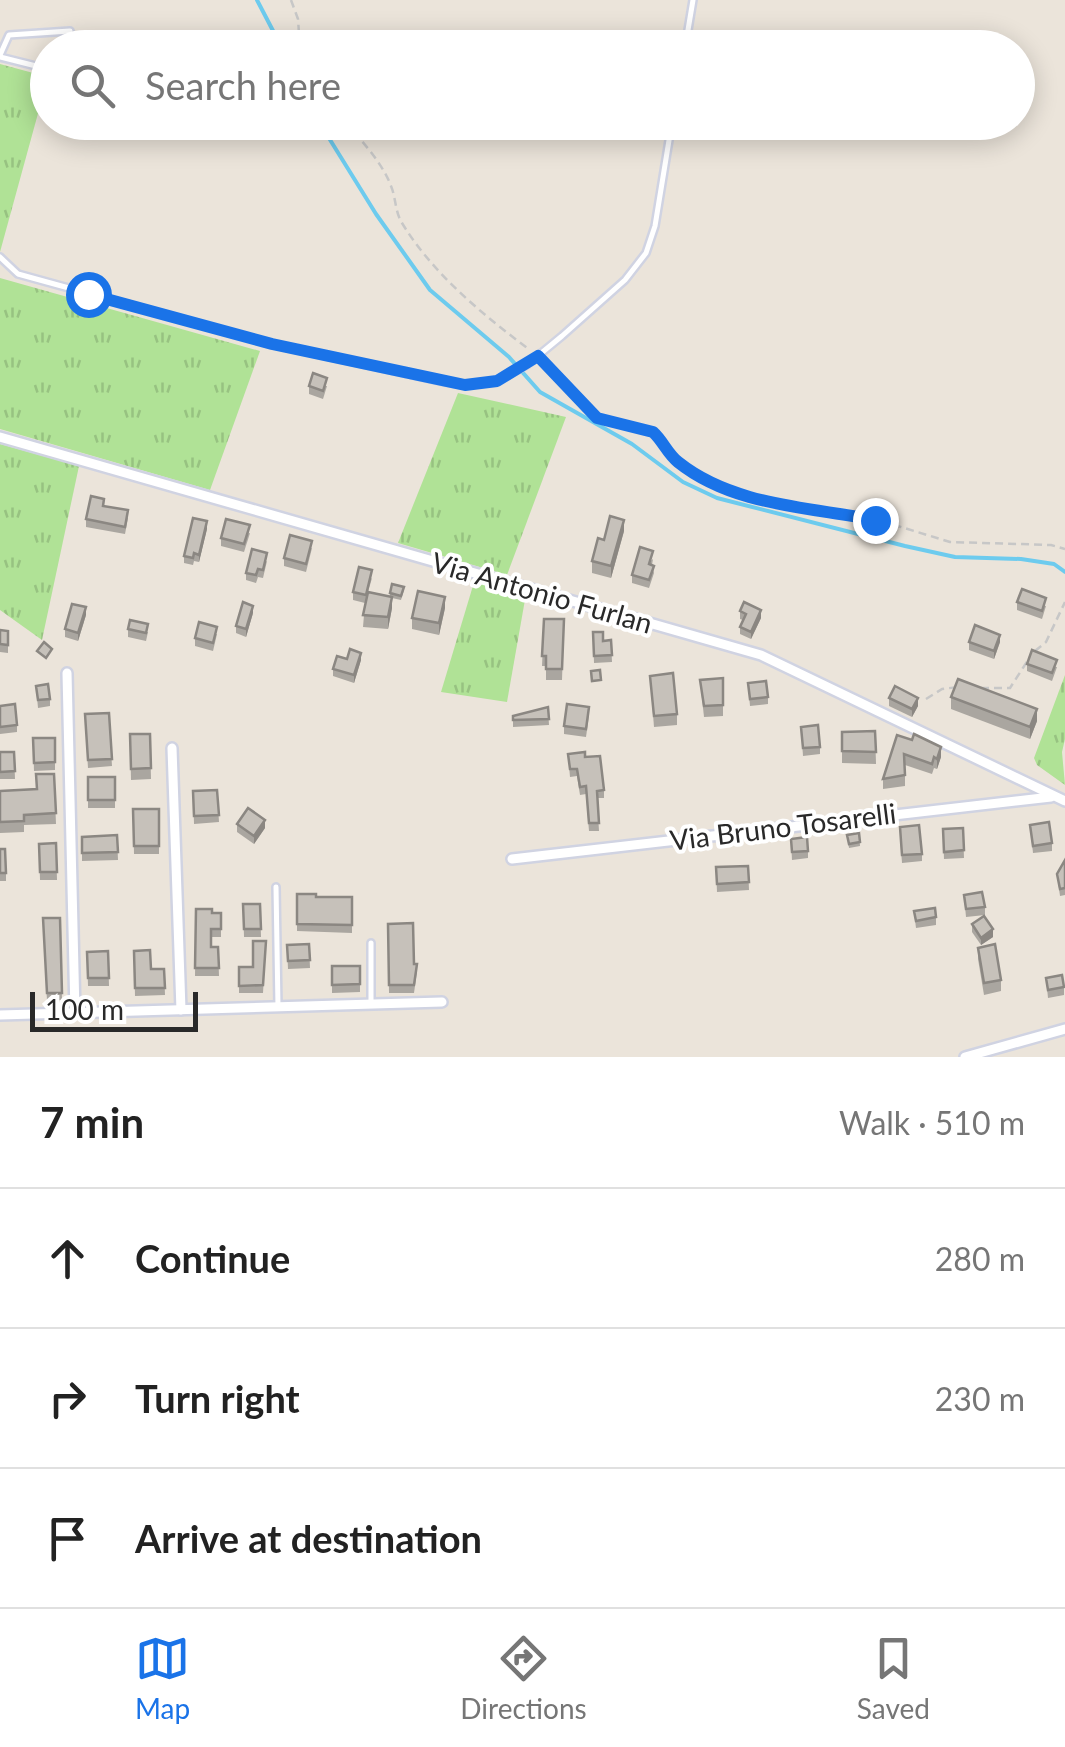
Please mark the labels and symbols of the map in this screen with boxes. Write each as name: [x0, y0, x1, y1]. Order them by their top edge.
route start: [66, 272, 112, 318]
route end: [853, 498, 899, 544]
street label: Via Antonio Furlan: [428, 544, 657, 640]
street label: Via Bruno Tosarelli: [668, 795, 898, 857]
scale bar: [30, 987, 198, 1032]

